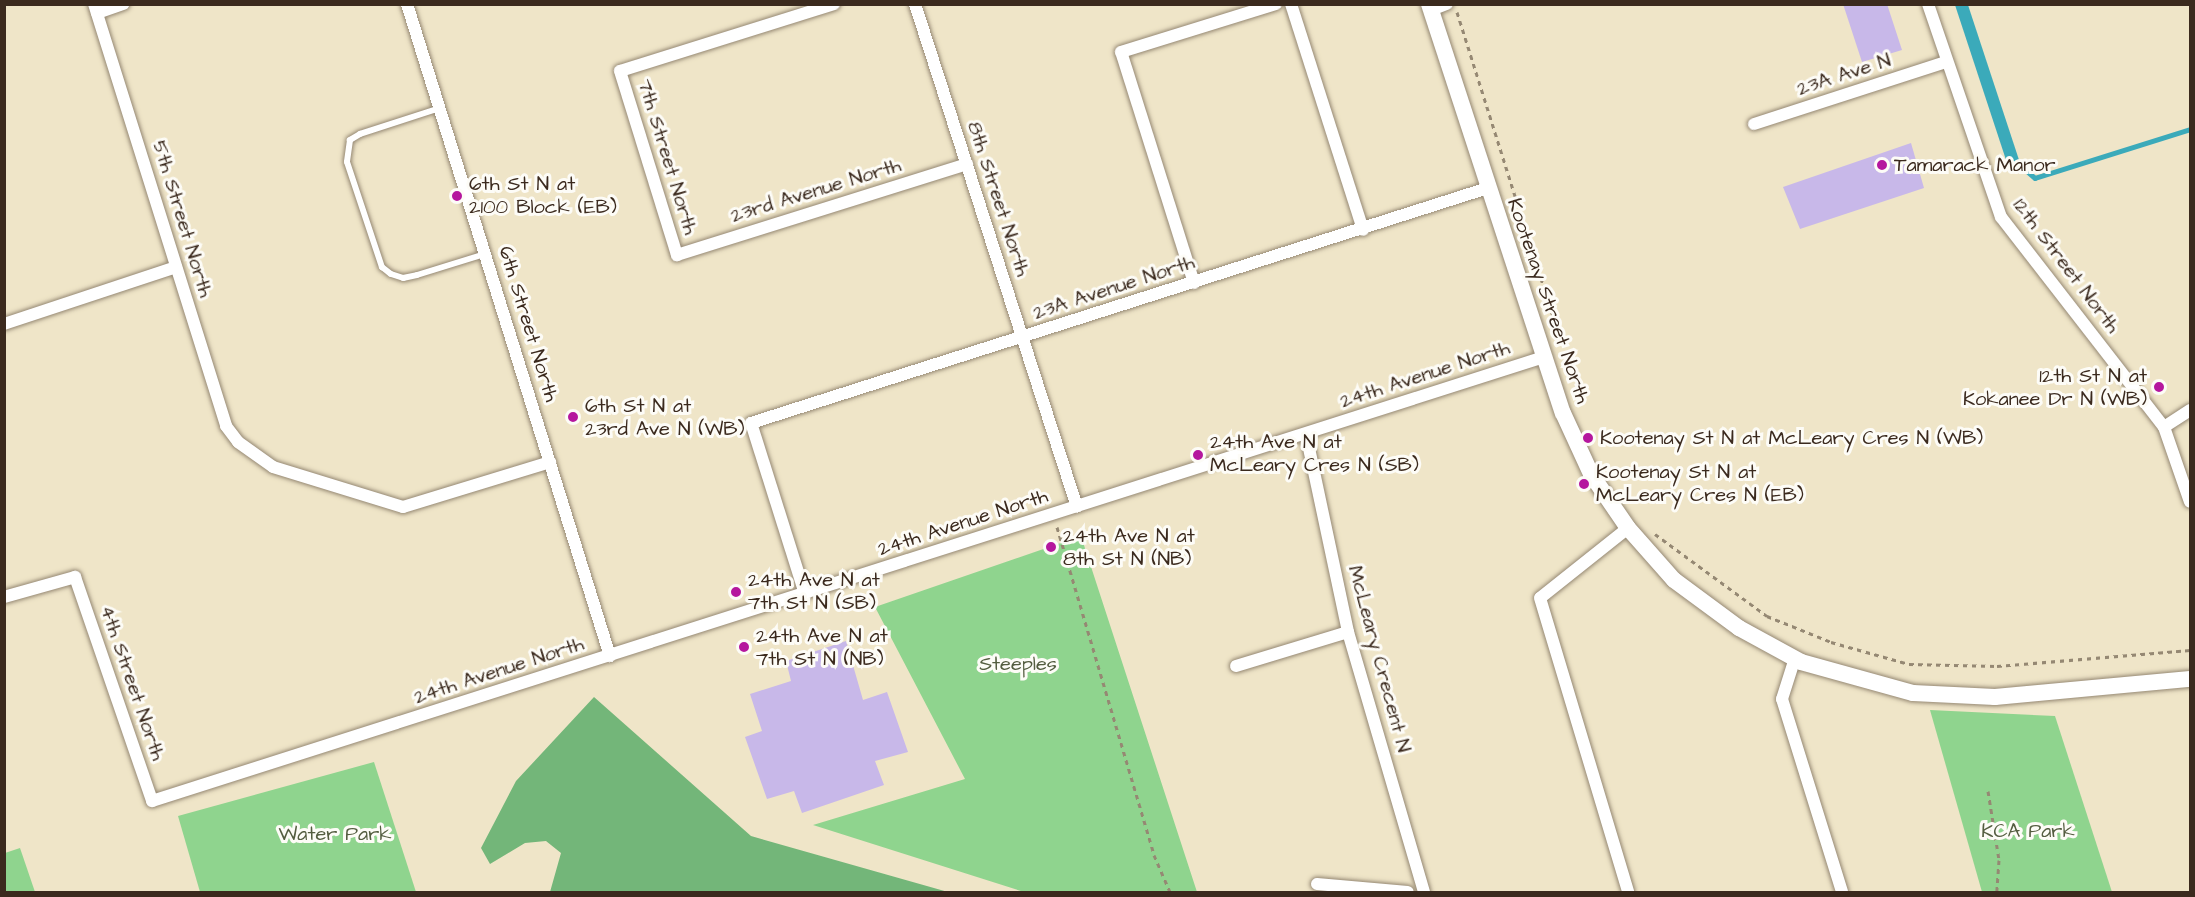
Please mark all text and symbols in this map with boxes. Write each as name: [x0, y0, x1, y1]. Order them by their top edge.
street label: 23A Ave N: [1794, 49, 1894, 101]
street label: 7th Street North: [632, 77, 702, 237]
street label: 8th Street North: [962, 119, 1034, 279]
street label: 5th Street North: [147, 138, 217, 300]
place label: Tamarack Manor: [1894, 153, 2056, 177]
street label: 23rd Avenue North: [728, 154, 904, 228]
marker: Tamarack Manor: [1875, 158, 1889, 172]
place label: 6th St N at 2100 Block (EB): [469, 172, 617, 219]
marker: 6th St N at 2100 Block (EB): [450, 189, 464, 203]
street label: 12th Street North: [2008, 194, 2124, 338]
street label: Kootenay Street North: [1502, 195, 1594, 407]
street label: 6th Street North: [493, 243, 563, 405]
street label: 23A Avenue North: [1030, 251, 1198, 325]
street label: 24th Avenue North: [1337, 336, 1513, 414]
place label: 12th St N at Kokanee Dr N (WB): [1963, 364, 2147, 411]
marker: 12th St N at Kokanee Dr N (WB): [2152, 380, 2166, 394]
place label: 6th St N at 23rd Ave N (WB): [585, 394, 744, 441]
marker: 6th St N at 23rd Ave N (WB): [566, 410, 580, 424]
place label: Kootenay St N at McLeary Cres N (WB): [1600, 426, 1983, 450]
place label: 24th Ave N at McLeary Cres N (SB): [1210, 431, 1419, 478]
marker: Kootenay St N at McLeary Cres N (WB): [1581, 431, 1595, 445]
marker: 24th Ave N at McLeary Cres N (SB): [1191, 448, 1205, 462]
place label: Kootenay St N at McLeary Cres N (EB): [1596, 460, 1804, 507]
marker: Kootenay St N at McLeary Cres N (EB): [1577, 477, 1591, 491]
street label: 24th Avenue North: [875, 484, 1051, 562]
place label: 24th Ave N at 8th St N (NB): [1063, 524, 1195, 571]
marker: 24th Ave N at 8th St N (NB): [1044, 540, 1058, 554]
street label: McLeary Crecent N: [1343, 563, 1415, 755]
place label: 24th Ave N at 7th St N (SB): [748, 568, 880, 615]
marker: 24th Ave N at 7th St N (SB): [729, 585, 743, 599]
street label: 4th Street North: [94, 602, 170, 764]
place label: 24th Ave N at 7th St N (NB): [756, 624, 888, 671]
street label: 24th Avenue North: [411, 632, 587, 710]
marker: 24th Ave N at 7th St N (NB): [737, 640, 751, 654]
park label: Steeples: [979, 652, 1057, 676]
park label: KCA Park: [1981, 819, 2075, 843]
park label: Water Park: [278, 822, 392, 846]

